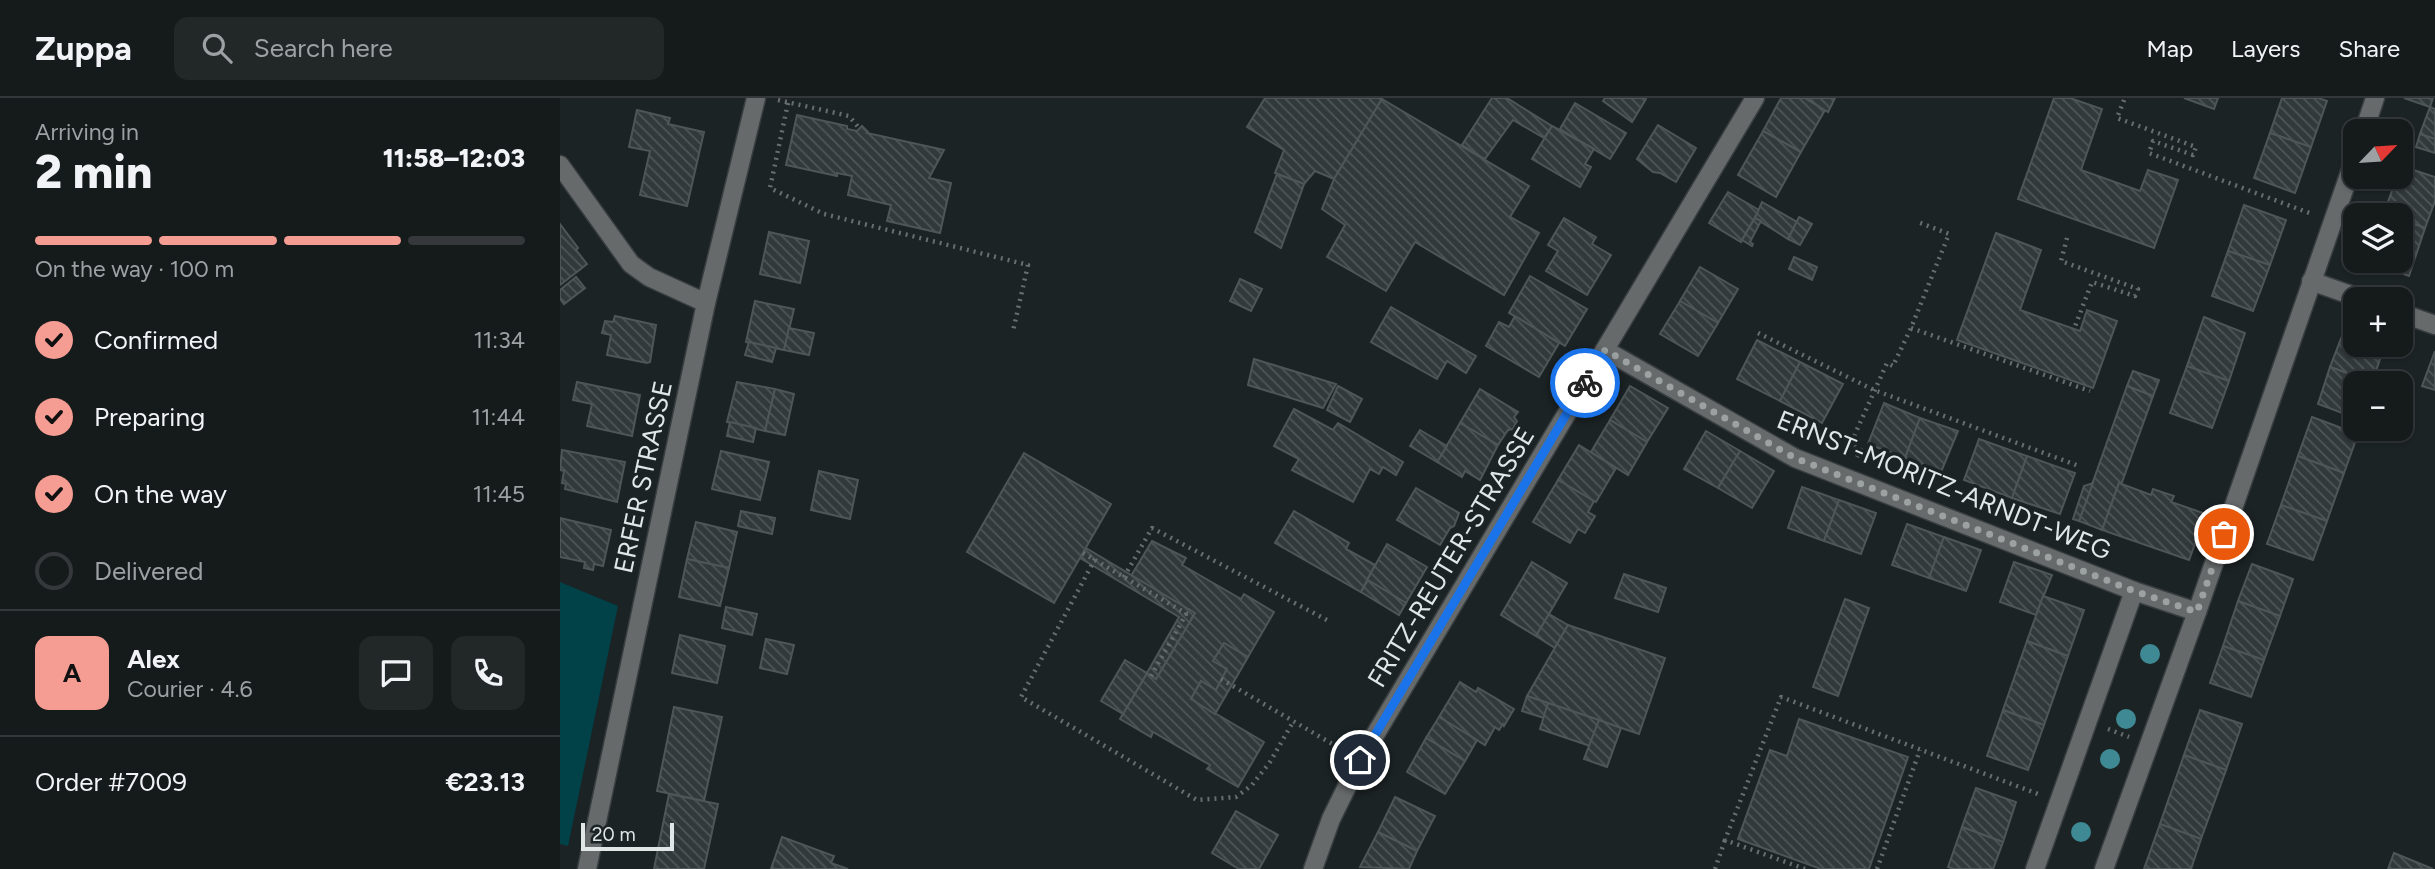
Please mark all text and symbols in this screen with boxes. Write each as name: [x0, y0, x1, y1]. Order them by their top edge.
search box: [174, 17, 664, 80]
text: Zuppa: [35, 29, 132, 68]
icon: search: [198, 29, 236, 67]
text: Search here: [254, 32, 393, 64]
text: Map: [2146, 34, 2193, 63]
text: Layers: [2231, 34, 2300, 63]
text: Share: [2338, 34, 2400, 63]
text: Arriving in: [35, 118, 139, 146]
north arrow: [2343, 119, 2413, 189]
map controls: [2343, 119, 2413, 441]
text: 11:58–12:03: [383, 142, 525, 174]
text: 2 min: [35, 144, 152, 200]
button: layers: [2343, 203, 2413, 273]
text: On the way · 100 m: [35, 255, 234, 283]
button: +: [2343, 287, 2413, 357]
icon: check: [35, 321, 73, 359]
text: Confirmed: [94, 324, 218, 356]
text: 11:34: [473, 326, 525, 354]
courier: [1550, 348, 1620, 418]
icon: bike: [1566, 364, 1604, 402]
button: −: [2343, 371, 2413, 441]
street label: ERFER STRASSE: [607, 378, 679, 576]
icon: check: [35, 398, 73, 436]
text: Preparing: [94, 401, 205, 433]
text: 11:44: [472, 403, 525, 431]
street label: ERNST-MORITZ-ARNDT-WEG: [1772, 403, 2116, 567]
street label: FRITZ-REUTER-STRASSE: [1361, 421, 1541, 693]
icon: check: [35, 475, 73, 513]
text: On the way: [94, 478, 227, 510]
text: 11:45: [473, 480, 525, 508]
pin: [2194, 504, 2254, 564]
icon: bag: [2205, 515, 2243, 553]
text: Delivered: [94, 555, 203, 587]
button: chat: [359, 636, 433, 710]
button: phone: [451, 636, 525, 710]
text: Alex: [127, 643, 180, 675]
text: A: [63, 657, 81, 689]
text: Courier · 4.6: [127, 675, 253, 703]
pin: [1330, 730, 1390, 790]
icon: home: [1341, 741, 1379, 779]
text: Order #7009: [35, 766, 187, 798]
text: €23.13: [446, 766, 525, 798]
scale bar: [581, 820, 674, 852]
text: 20 m: [592, 823, 636, 846]

